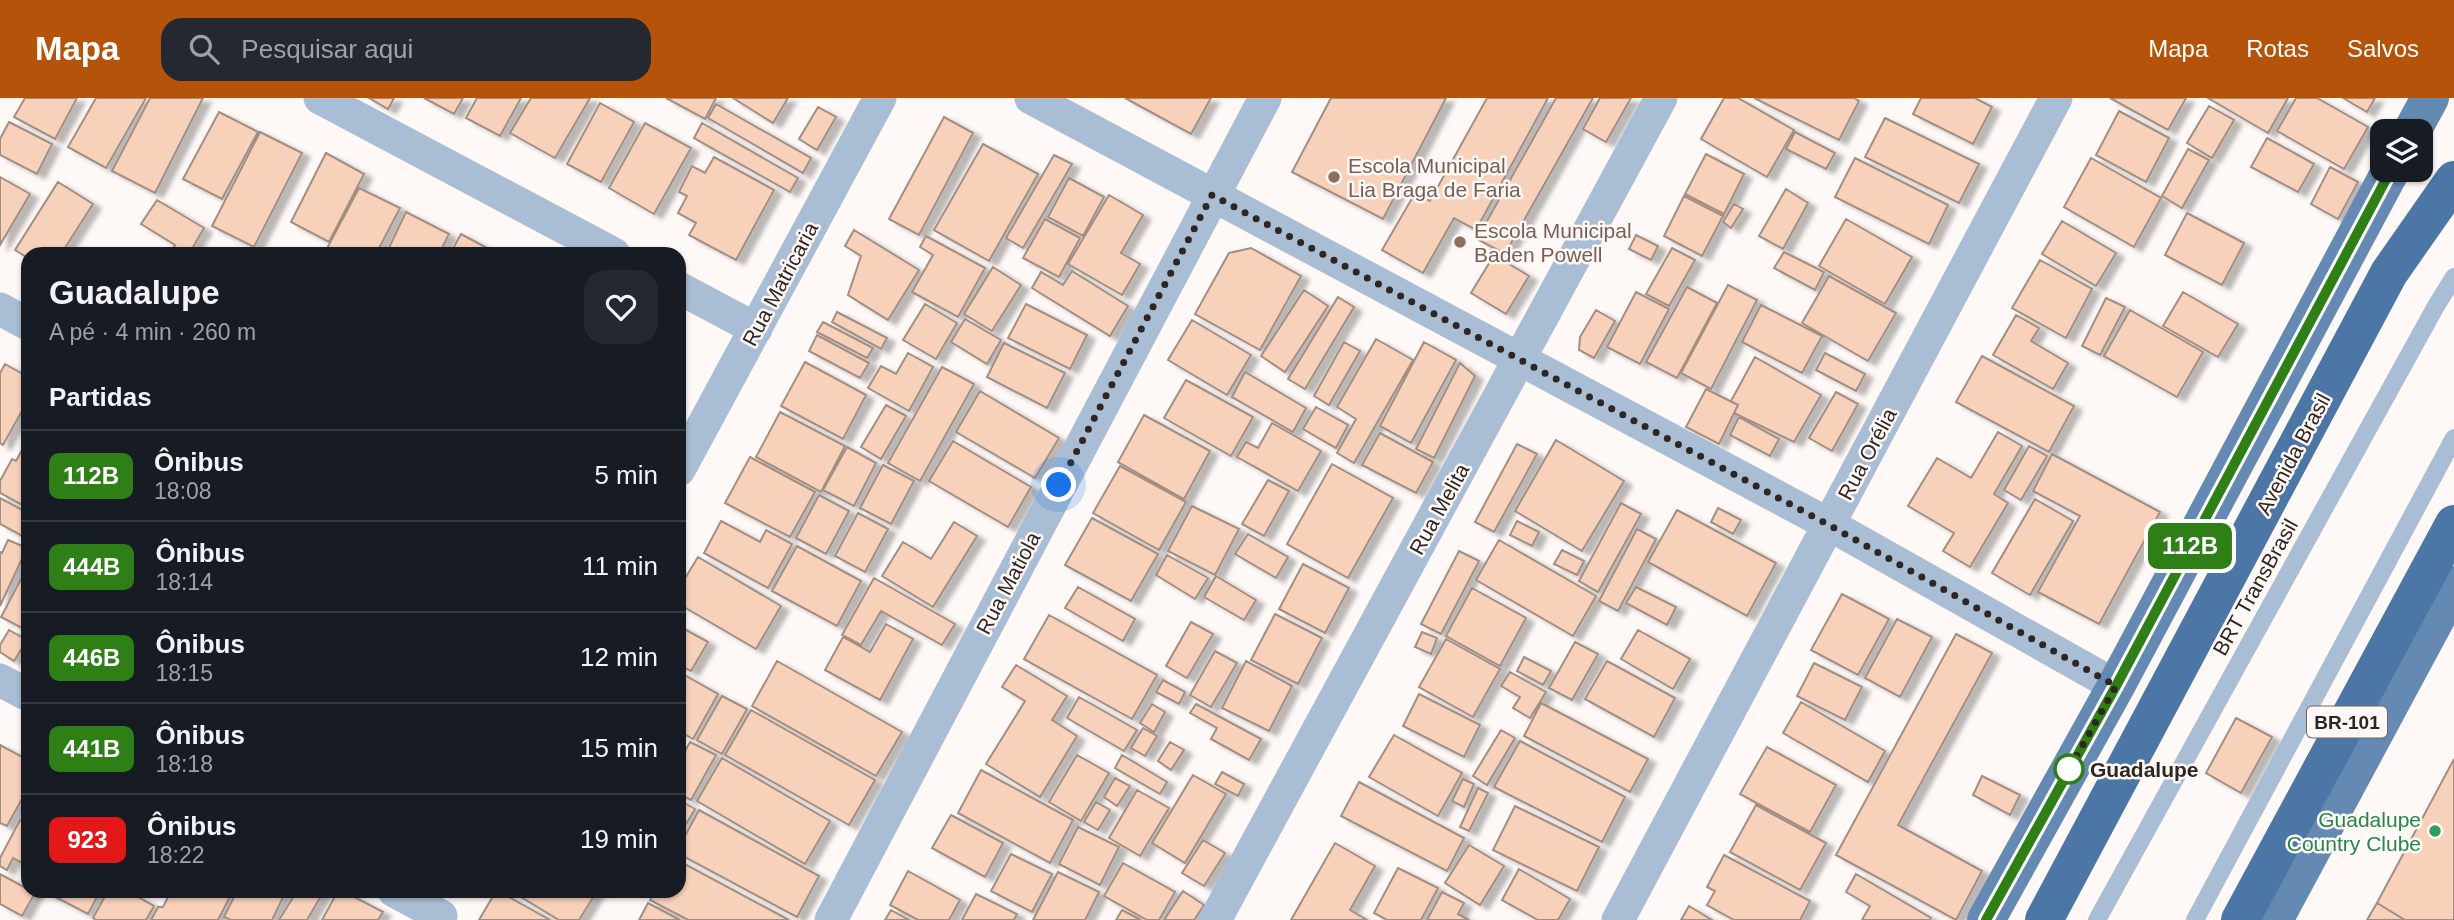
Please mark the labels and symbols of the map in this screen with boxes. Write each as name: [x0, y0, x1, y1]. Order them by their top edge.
place label: Escola Municipal Lia Braga de Faria: [1348, 154, 1521, 201]
marker: Escola Municipal Lia Braga de Faria: [1326, 169, 1342, 185]
street label: Rua Matricaria: [738, 218, 822, 350]
place label: Escola Municipal Baden Powell: [1474, 219, 1632, 266]
marker: Escola Municipal Baden Powell: [1452, 234, 1468, 250]
street label: Avenida Brasil: [2251, 390, 2335, 518]
street label: Rua Orélia: [1833, 404, 1901, 504]
street label: Rua Melita: [1405, 459, 1474, 558]
your location: [1041, 467, 1076, 502]
street label: BRT TransBrasil: [2208, 515, 2302, 659]
line badge: 112B: [2141, 523, 2239, 569]
street label: Rua Matiola: [972, 528, 1045, 638]
road number: BR-101: [2307, 706, 2387, 737]
marker: Guadalupe: [2054, 754, 2084, 784]
place label: Guadalupe: [2090, 758, 2199, 781]
place label: Guadalupe Country Clube: [2287, 808, 2421, 855]
marker: Guadalupe Country Clube: [2427, 823, 2443, 839]

